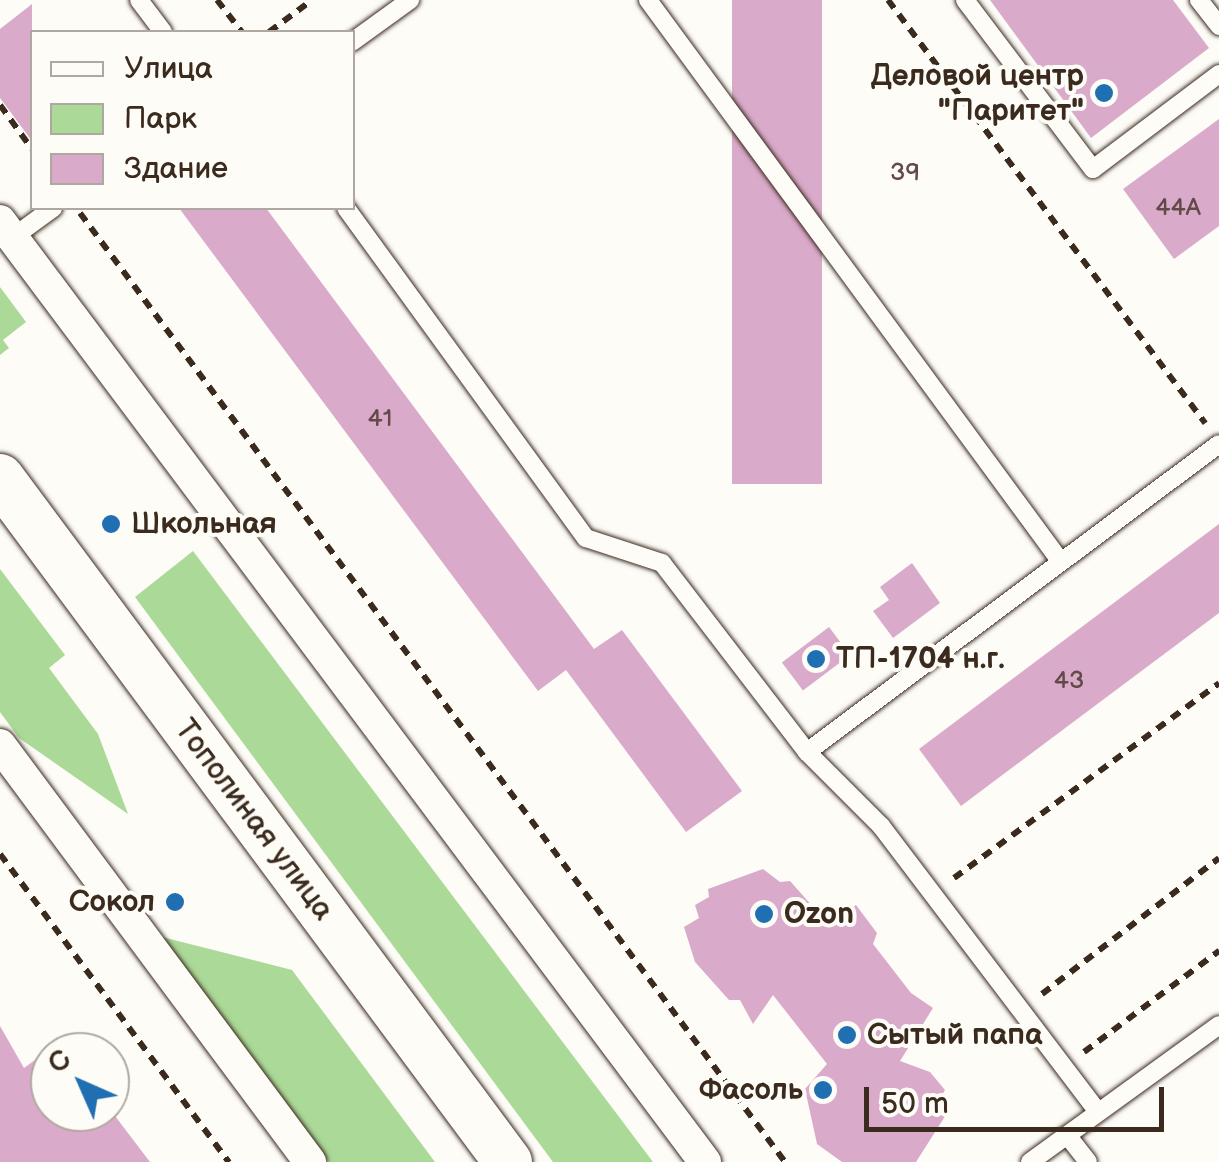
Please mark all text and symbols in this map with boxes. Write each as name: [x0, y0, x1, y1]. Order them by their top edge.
legend: [30, 30, 355, 210]
text: Улица: [124, 51, 213, 87]
place label: Деловой центр "Паритет": [871, 58, 1084, 128]
marker: Деловой центр "Паритет": [1093, 82, 1115, 104]
text: Парк: [124, 101, 197, 137]
text: Здание: [124, 151, 228, 187]
house number: 39: [890, 158, 920, 188]
house number: 44А: [1155, 193, 1201, 223]
house number: 41: [368, 404, 392, 434]
place label: Школьная: [131, 506, 277, 542]
marker: Школьная: [100, 513, 122, 535]
place label: ТП-1704 н.г.: [836, 641, 1005, 677]
marker: ТП-1704 н.г.: [805, 648, 827, 670]
house number: 43: [1054, 666, 1084, 696]
street label: Тополиная улица: [167, 713, 341, 927]
place label: Сокол: [69, 884, 155, 920]
marker: Сокол: [164, 891, 186, 913]
place label: Ozon: [784, 896, 854, 932]
marker: Ozon: [753, 903, 775, 925]
place label: Сытый папа: [867, 1017, 1042, 1053]
marker: Сытый папа: [836, 1024, 858, 1046]
north arrow: [30, 1032, 130, 1132]
text: С: [41, 1043, 78, 1080]
scale bar: [869, 1067, 1169, 1129]
place label: Фасоль: [699, 1072, 803, 1108]
marker: Фасоль: [812, 1079, 834, 1101]
text: 50 m: [881, 1086, 949, 1122]

